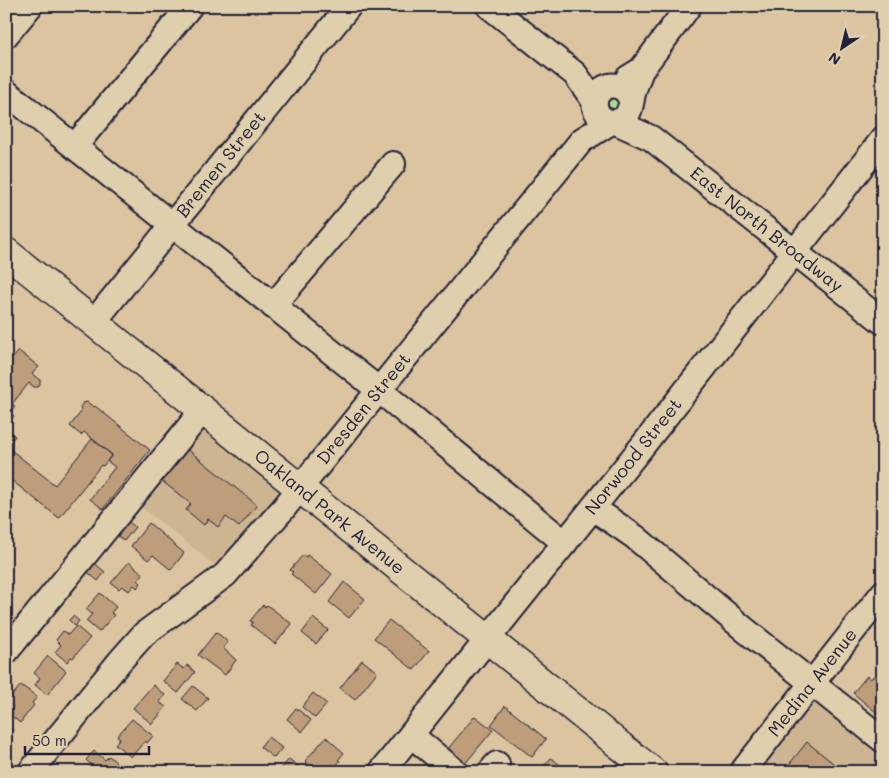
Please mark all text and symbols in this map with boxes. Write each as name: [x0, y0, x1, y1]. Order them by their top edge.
north arrow: [816, 22, 866, 72]
text: N: [824, 48, 844, 70]
street label: Bremen Street: [170, 106, 271, 222]
street label: East North Broadway: [686, 161, 849, 297]
street label: Dresden Street: [311, 347, 416, 469]
street label: Norwood Street: [579, 393, 687, 519]
street label: Oakland Park Avenue: [250, 443, 410, 579]
street label: Medina Avenue: [762, 623, 862, 741]
scale bar: [25, 723, 149, 755]
text: 50 m: [32, 730, 67, 750]

